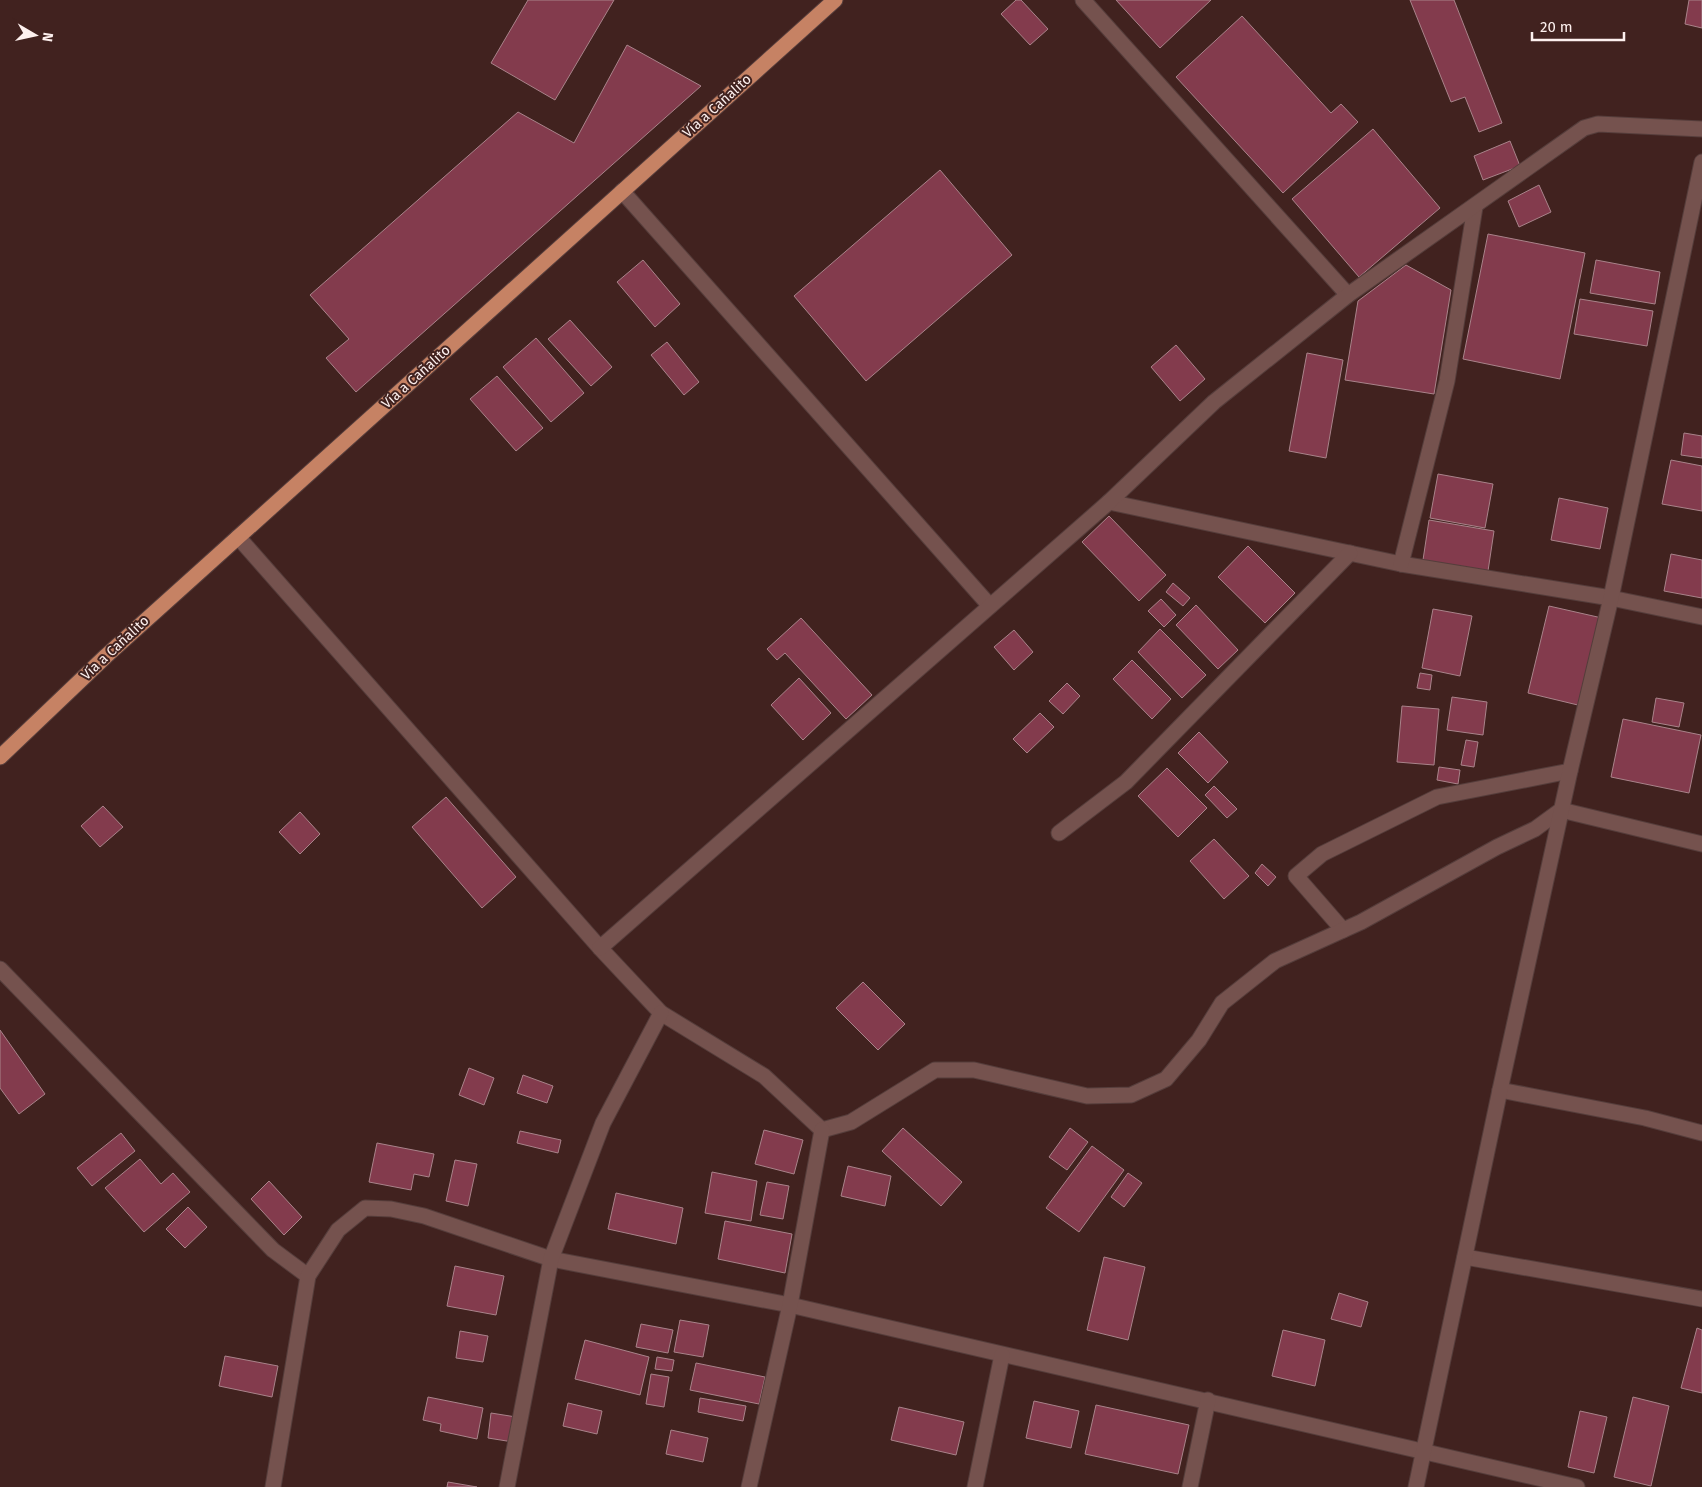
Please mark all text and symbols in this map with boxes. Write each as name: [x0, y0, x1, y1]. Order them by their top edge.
north arrow: [10, 10, 60, 60]
scale bar: [1532, 10, 1624, 42]
text: 20 m: [1540, 18, 1573, 36]
text: N: [38, 31, 56, 43]
street label: Vía a Cañalito: [679, 71, 755, 141]
street label: Vía a Cañalito: [378, 342, 454, 412]
street label: Vía a Cañalito: [78, 612, 152, 684]

